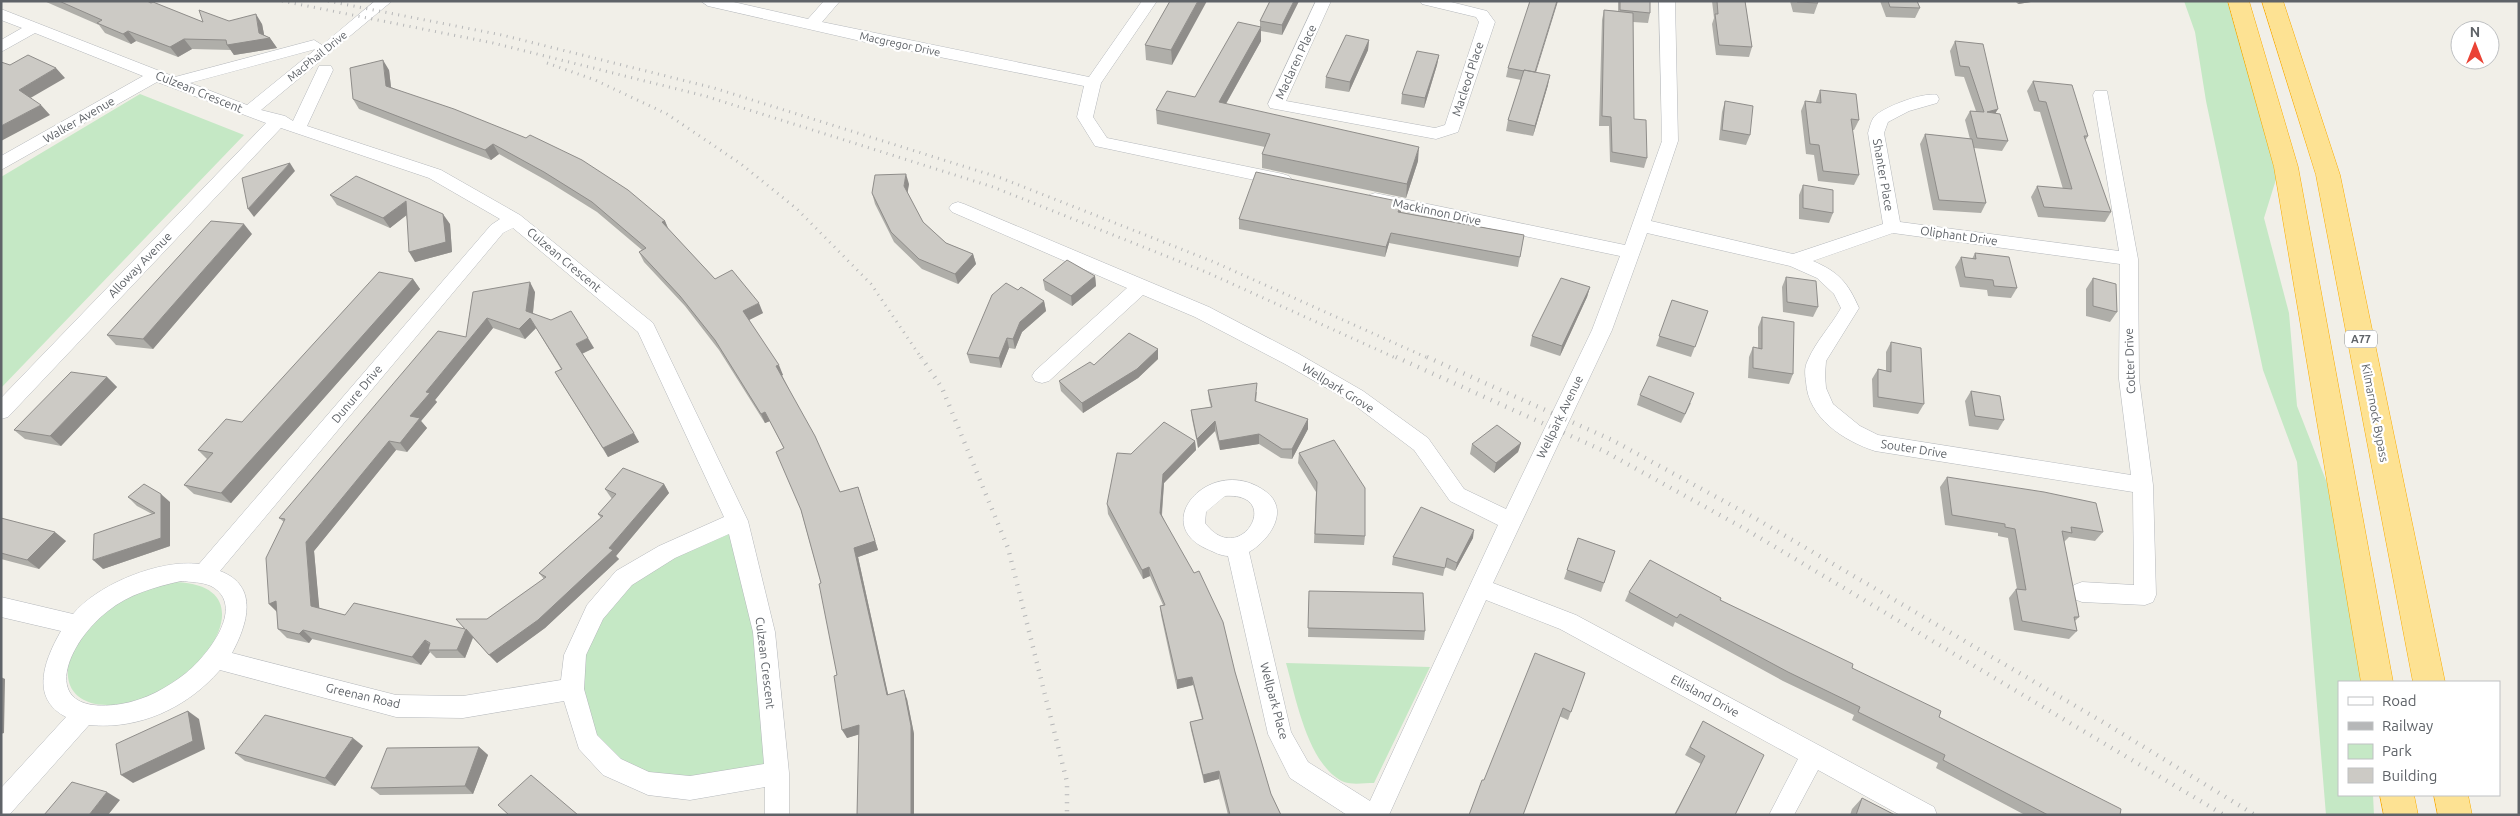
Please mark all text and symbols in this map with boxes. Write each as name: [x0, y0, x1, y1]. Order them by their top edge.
north arrow: [2450, 20, 2500, 70]
street label: Maclaren Place: [1273, 22, 1319, 101]
text: N: [2470, 24, 2480, 40]
street label: MacPhail Drive: [285, 28, 349, 84]
street label: Macgregor Drive: [858, 30, 942, 58]
street label: Macleod Place: [1449, 40, 1486, 118]
street label: Culzean Crescent: [154, 68, 245, 115]
street label: Walker Avenue: [41, 94, 117, 145]
street label: Shanter Place: [1871, 138, 1896, 212]
street label: Mackinnon Drive: [1392, 196, 1482, 227]
street label: Oliphant Drive: [1919, 224, 1999, 247]
street label: Culzean Crescent: [525, 225, 604, 295]
street label: Alloway Avenue: [105, 229, 174, 300]
street label: Cotter Drive: [2122, 328, 2137, 394]
road number: A77: [2345, 330, 2377, 348]
street label: Wellpark Grove: [1300, 360, 1377, 415]
street label: Dunure Drive: [329, 362, 385, 425]
street label: Kilmarnock Bypass: [2360, 363, 2391, 463]
street label: Wellpark Avenue: [1534, 373, 1585, 460]
street label: Souter Drive: [1880, 437, 1948, 460]
street label: Culzean Crescent: [753, 616, 778, 710]
street label: Wellpark Place: [1258, 661, 1291, 741]
street label: Ellisland Drive: [1669, 672, 1742, 719]
street label: Greenan Road: [325, 681, 402, 710]
legend: [2338, 681, 2500, 796]
text: Road: [2382, 692, 2417, 709]
text: Railway: [2382, 717, 2433, 734]
text: Park: [2382, 742, 2412, 759]
text: Building: [2382, 767, 2437, 784]

